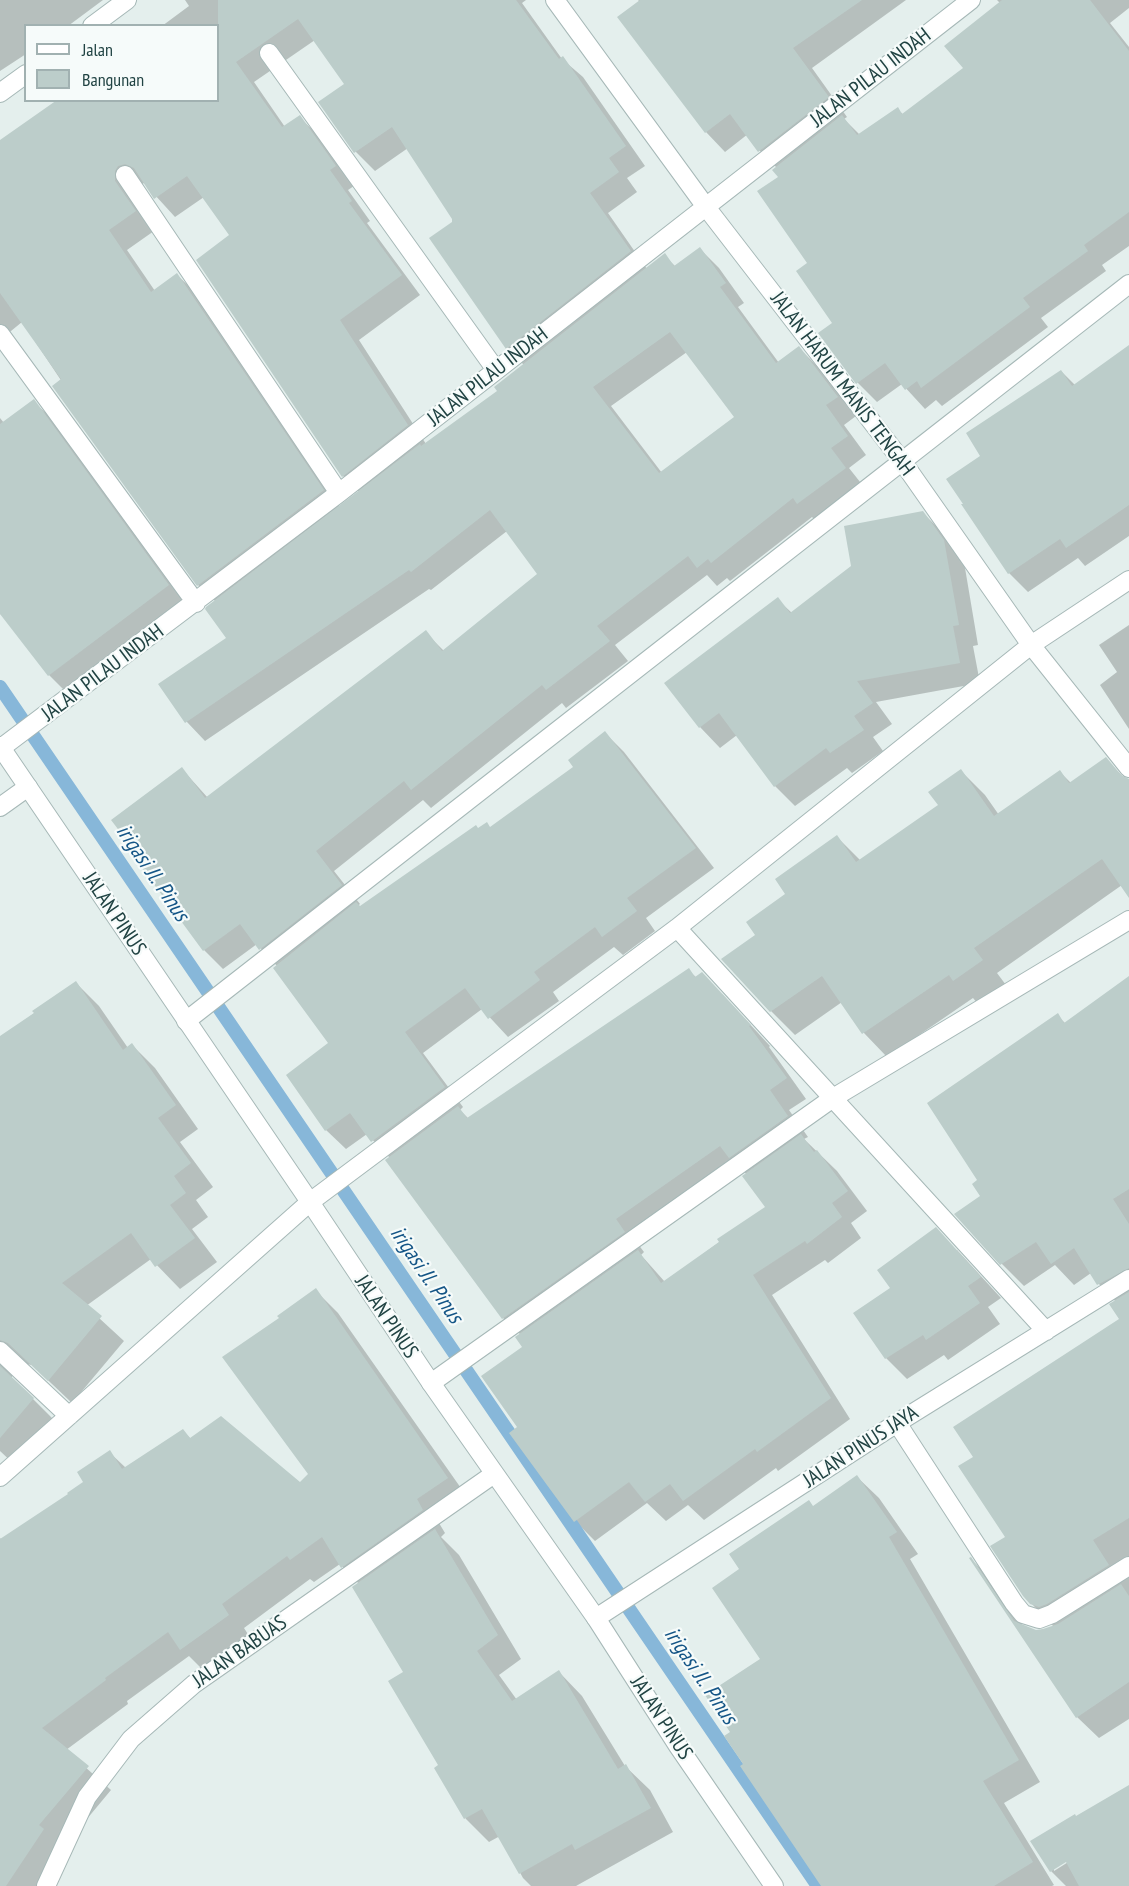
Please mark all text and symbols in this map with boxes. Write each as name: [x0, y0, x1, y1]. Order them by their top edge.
street label: JALAN PILAU INDAH: [806, 23, 936, 133]
legend: [24, 24, 219, 102]
text: Jalan: [82, 38, 113, 61]
text: Bangunan: [82, 68, 144, 91]
street label: JALAN HARUM MANIS TENGAH: [765, 287, 919, 481]
street label: JALAN PILAU INDAH: [423, 322, 553, 432]
street label: JALAN PILAU INDAH: [37, 619, 169, 727]
water label: irigasi Jl. Pinus: [110, 820, 194, 926]
street label: JALAN PINUS: [77, 868, 151, 960]
water label: irigasi Jl. Pinus: [384, 1222, 468, 1328]
street label: JALAN PINUS: [349, 1271, 423, 1363]
street label: JALAN PINUS JAYA: [799, 1401, 923, 1493]
street label: JALAN BABUAS: [188, 1610, 292, 1694]
water label: irigasi Jl. Pinus: [658, 1623, 742, 1729]
street label: JALAN PINUS: [625, 1671, 697, 1765]

